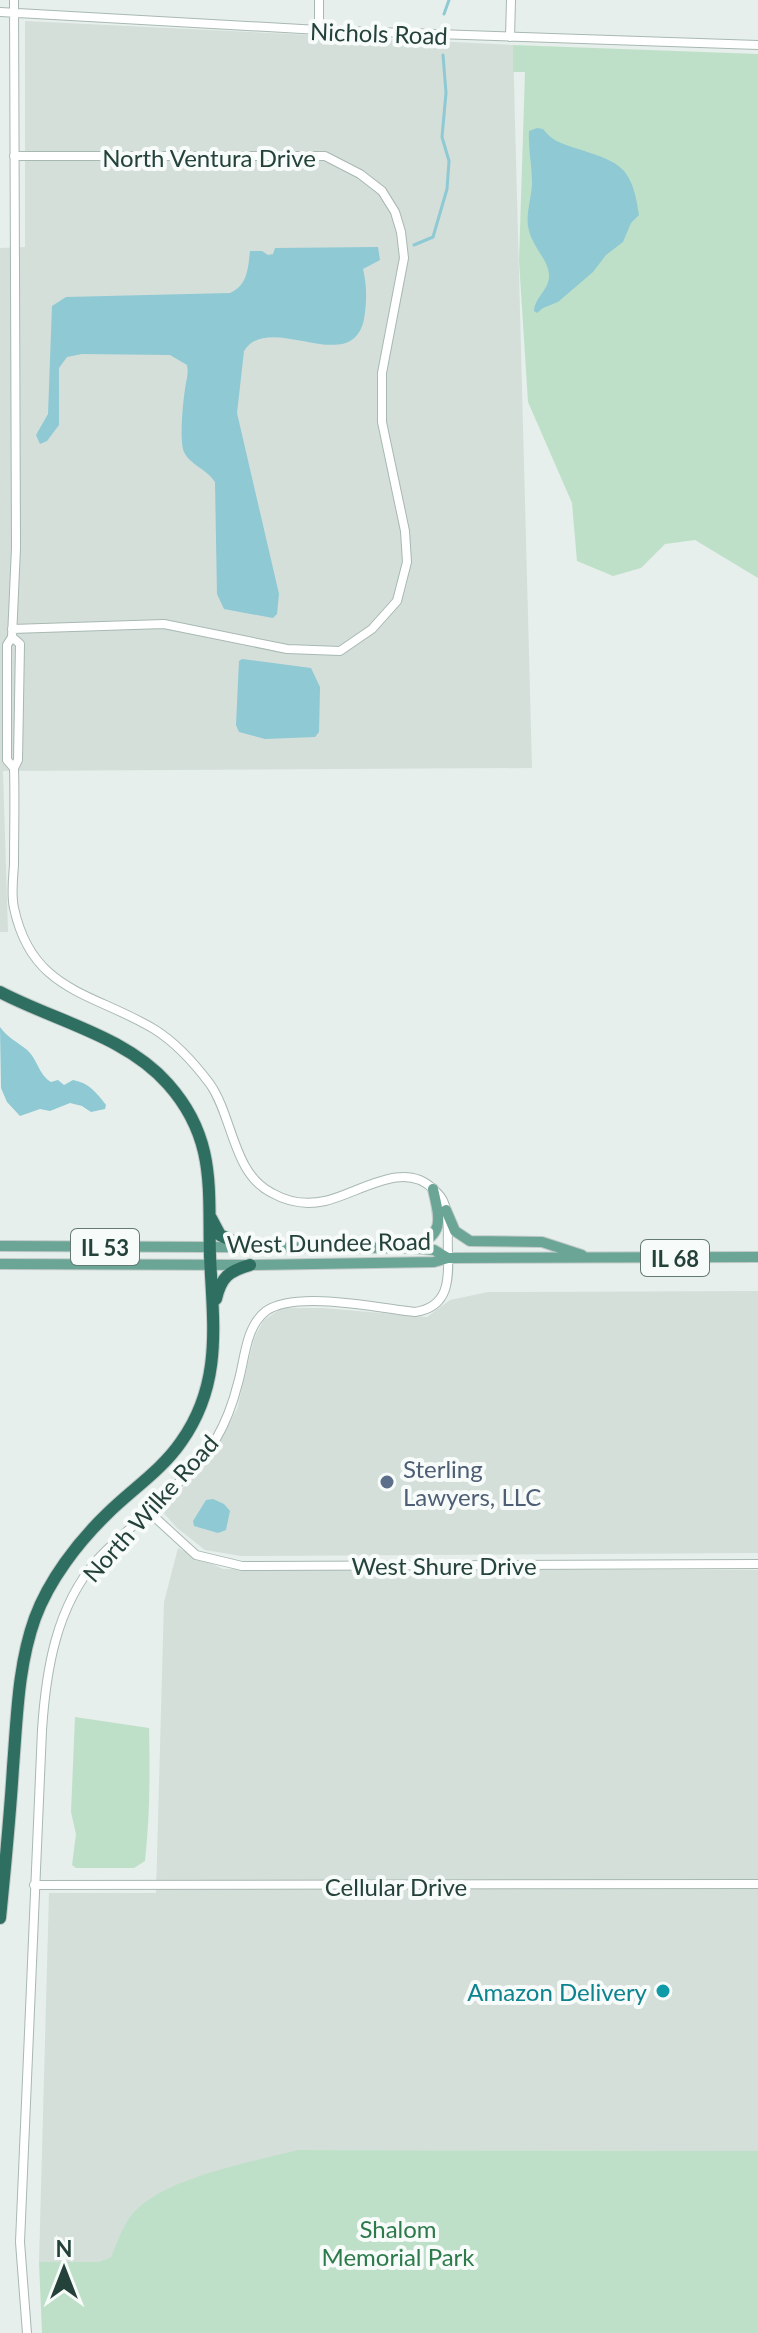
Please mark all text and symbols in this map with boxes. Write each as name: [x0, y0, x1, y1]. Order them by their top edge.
street label: Nichols Road: [310, 16, 448, 50]
street label: North Ventura Drive: [102, 143, 316, 172]
street label: West Dundee Road: [227, 1226, 431, 1258]
road number: IL 53: [71, 1229, 139, 1265]
road number: IL 68: [641, 1240, 709, 1276]
street label: North Wilke Road: [76, 1428, 224, 1588]
place label: Sterling Lawyers, LLC: [403, 1454, 541, 1511]
marker: Sterling Lawyers, LLC: [378, 1473, 396, 1491]
street label: West Shure Drive: [351, 1551, 537, 1580]
street label: Cellular Drive: [325, 1872, 467, 1901]
place label: Amazon Delivery: [467, 1977, 648, 2006]
marker: Amazon Delivery: [654, 1982, 672, 2000]
park label: Shalom Memorial Park: [321, 2214, 475, 2271]
north arrow: [24, 2229, 104, 2309]
text: N: [56, 2235, 72, 2262]

